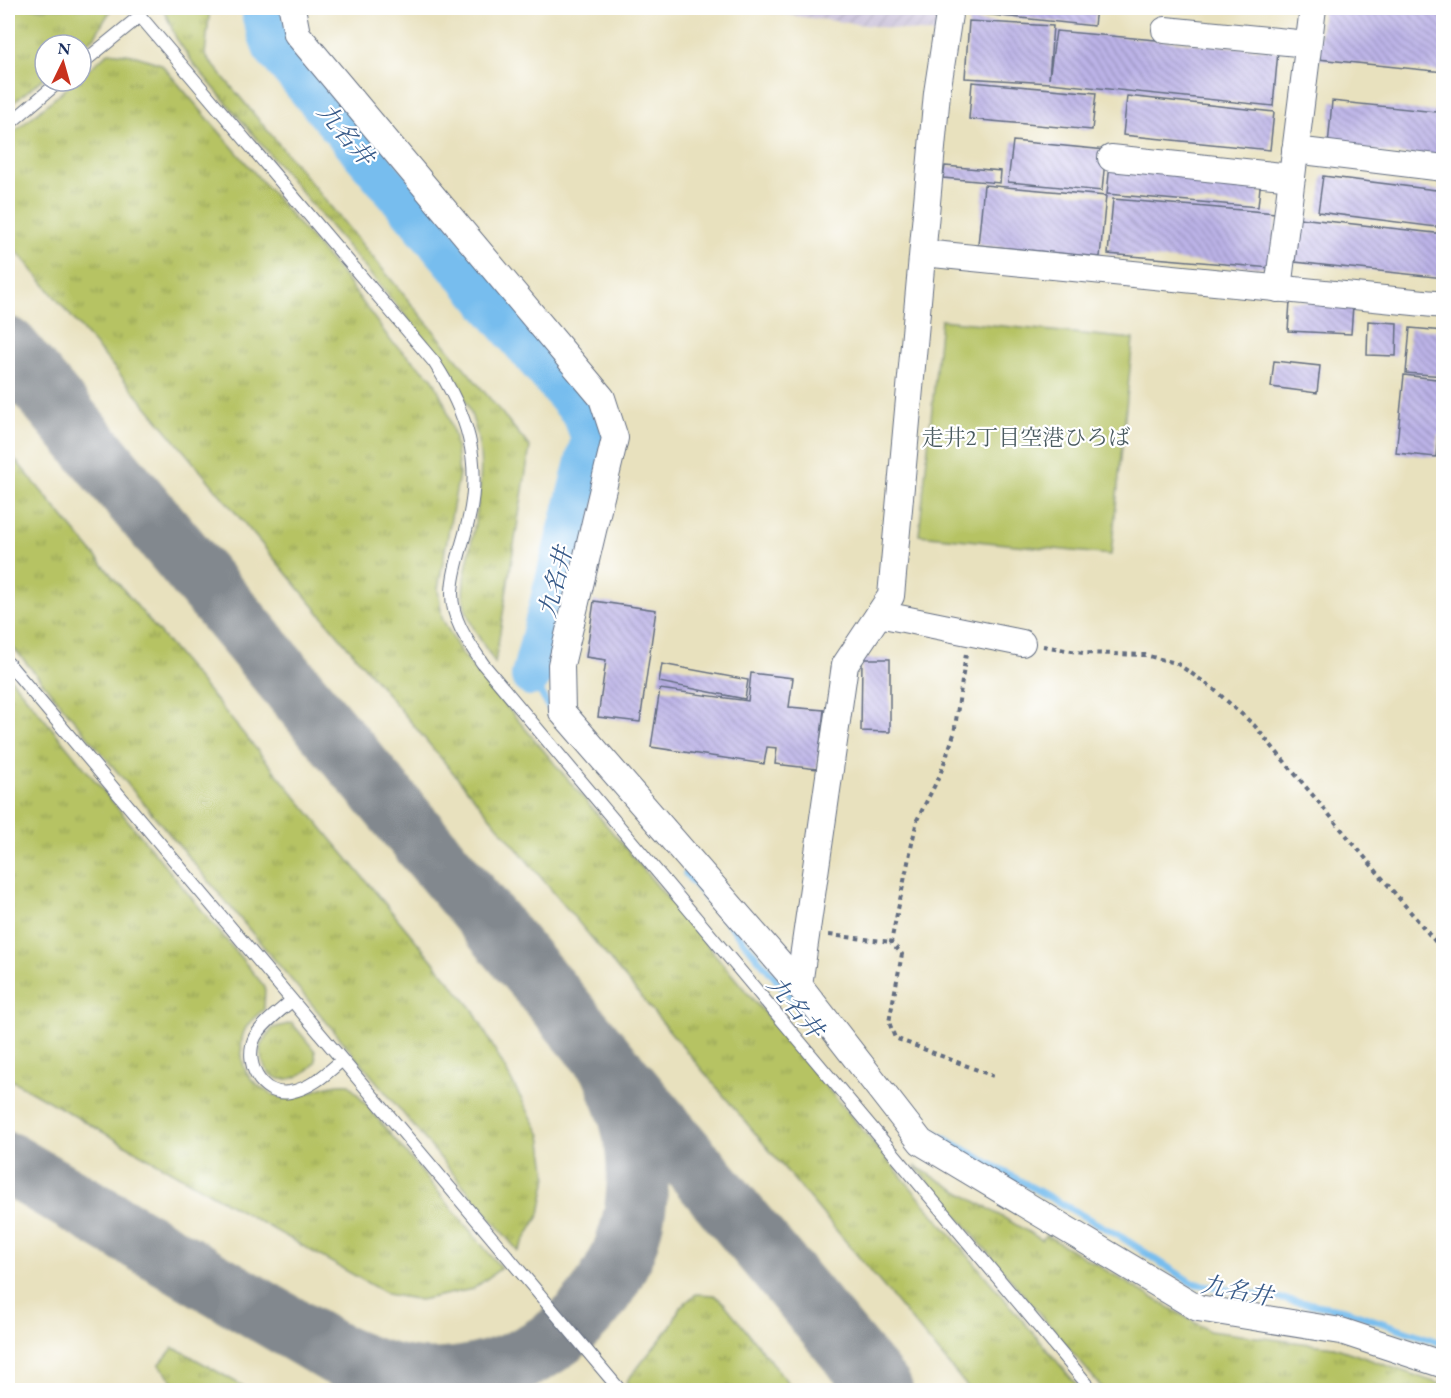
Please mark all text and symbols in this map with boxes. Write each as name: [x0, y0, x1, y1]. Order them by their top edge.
north arrow: [33, 33, 93, 93]
text: N: [57, 38, 72, 60]
water label: 九名井: [311, 96, 382, 173]
park label: 走井2丁目空港ひろば: [922, 423, 1130, 452]
water label: 九名井: [531, 541, 579, 621]
water label: 九名井: [761, 969, 832, 1046]
water label: 九名井: [1199, 1268, 1277, 1312]

